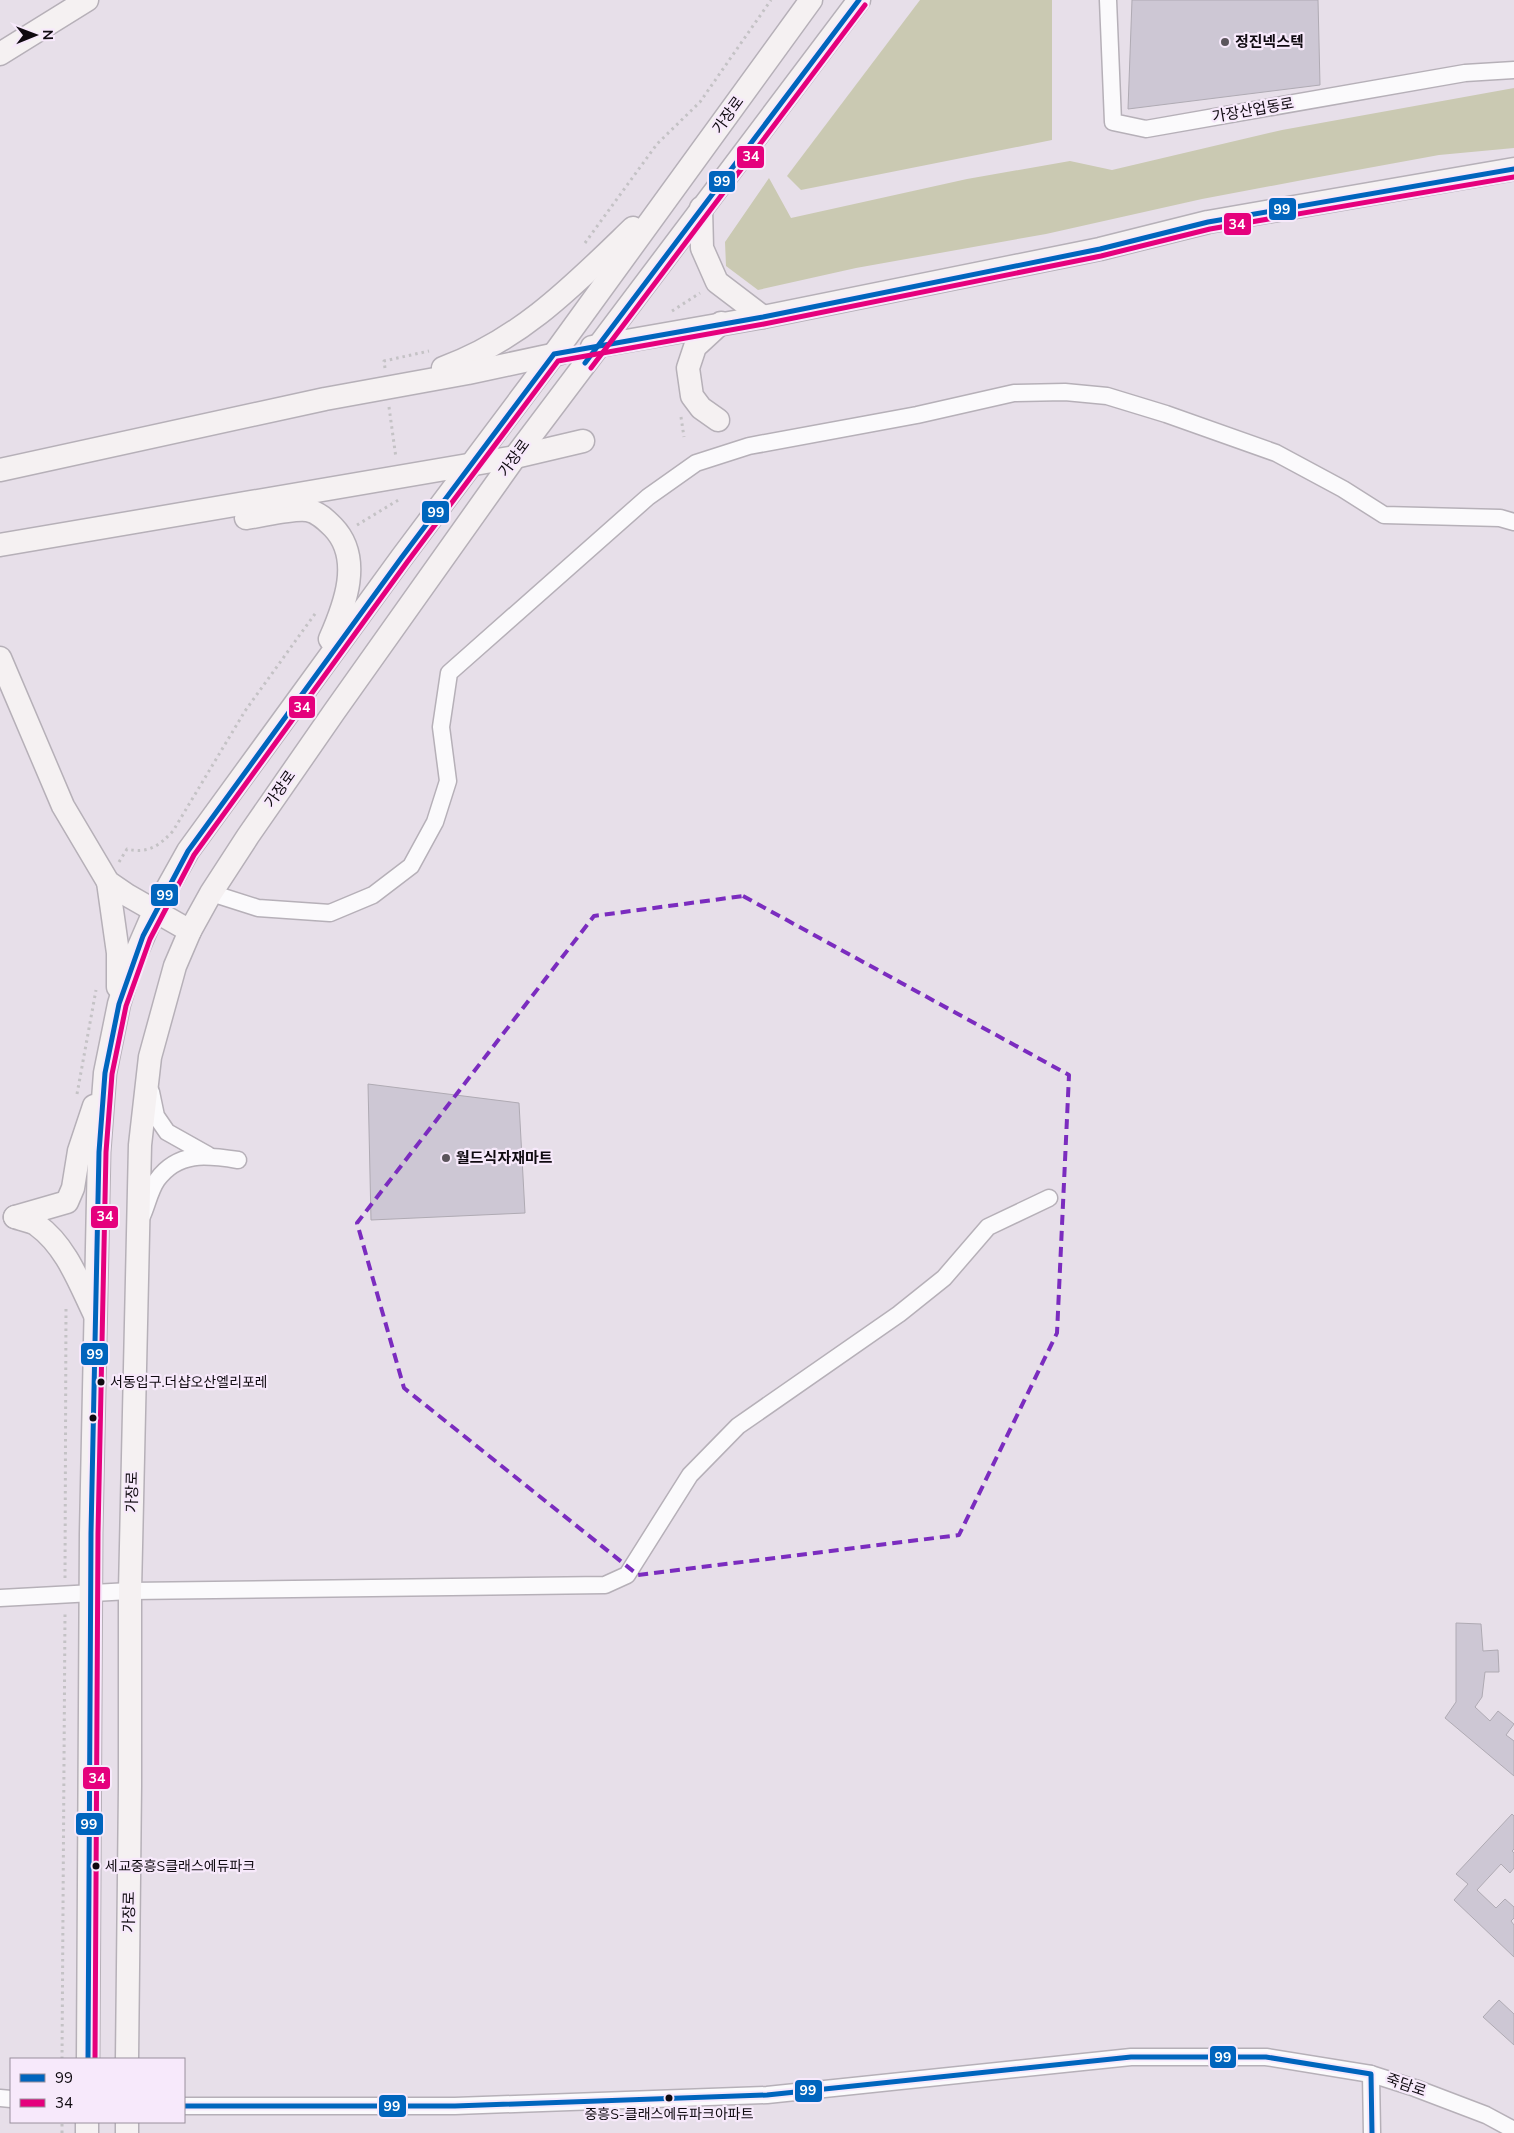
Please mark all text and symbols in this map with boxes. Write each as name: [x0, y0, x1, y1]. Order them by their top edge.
north arrow: [10, 10, 60, 60]
text: N: [38, 29, 57, 40]
place label: 정진넥스텍: [1235, 32, 1304, 52]
marker: 정진넥스텍: [1219, 36, 1231, 48]
street label: 가장로: [708, 92, 748, 138]
street label: 가장산업동로: [1210, 93, 1296, 127]
line badge: 34: [736, 145, 765, 169]
text: 34: [743, 147, 760, 166]
line badge: 99: [708, 170, 736, 193]
text: 99: [714, 172, 730, 191]
line badge: 99: [1268, 197, 1297, 221]
text: 99: [1274, 200, 1290, 219]
line badge: 34: [1223, 212, 1252, 236]
text: 34: [1229, 215, 1246, 234]
street label: 가장로: [494, 435, 534, 481]
line badge: 99: [421, 500, 450, 524]
text: 99: [428, 503, 444, 522]
line badge: 34: [288, 695, 316, 719]
text: 34: [294, 698, 311, 717]
street label: 가장로: [260, 766, 300, 812]
line badge: 99: [150, 883, 179, 907]
text: 99: [157, 886, 173, 905]
place label: 월드식자재마트: [456, 1148, 553, 1168]
marker: 월드식자재마트: [440, 1152, 452, 1164]
line badge: 34: [90, 1205, 119, 1229]
text: 34: [97, 1207, 114, 1226]
line badge: 99: [80, 1342, 109, 1366]
text: 99: [87, 1345, 103, 1364]
place label: 서동입구.더샵오산엘리포레: [110, 1373, 268, 1392]
marker: 서동입구.더샵오산엘리포레: [96, 1377, 106, 1387]
unlabelled marker: [88, 1413, 98, 1423]
street label: 가장로: [122, 1471, 142, 1513]
line badge: 34: [82, 1766, 111, 1790]
text: 34: [89, 1769, 106, 1788]
line badge: 99: [75, 1812, 104, 1836]
text: 99: [81, 1815, 97, 1834]
place label: 세교중흥S클래스에듀파크: [105, 1857, 255, 1876]
marker: 세교중흥S클래스에듀파크: [91, 1861, 101, 1871]
street label: 가장로: [119, 1891, 139, 1933]
line badge: 99: [1209, 2045, 1237, 2069]
text: 99: [1215, 2048, 1231, 2067]
legend: [10, 2058, 185, 2123]
text: 99: [55, 2068, 73, 2088]
street label: 죽담로: [1383, 2069, 1429, 2101]
line badge: 99: [794, 2079, 823, 2103]
text: 99: [800, 2081, 816, 2100]
text: 34: [55, 2093, 73, 2113]
marker: 중흥S-클래스에듀파크아파트: [664, 2093, 674, 2103]
line badge: 99: [378, 2094, 407, 2118]
text: 99: [384, 2097, 400, 2116]
place label: 중흥S-클래스에듀파크아파트: [584, 2105, 754, 2124]

